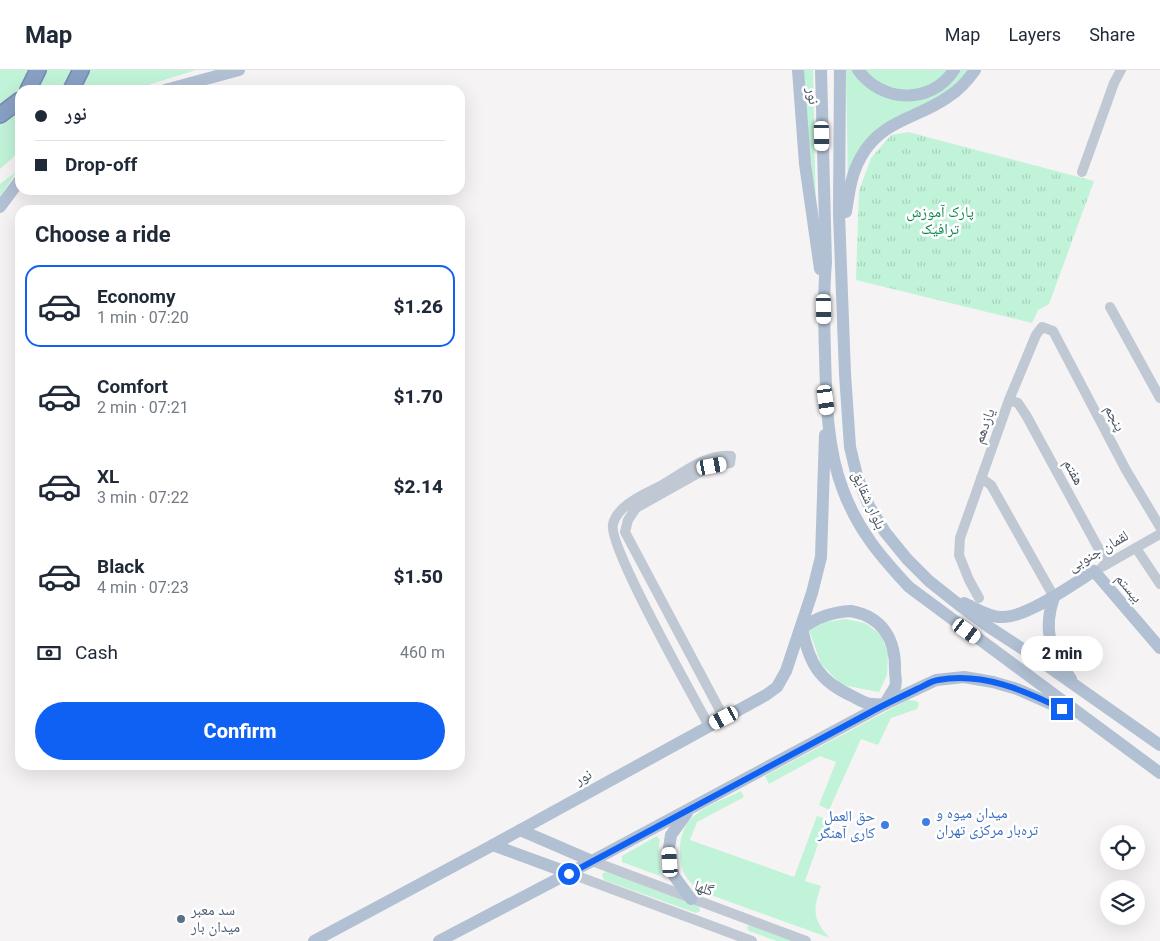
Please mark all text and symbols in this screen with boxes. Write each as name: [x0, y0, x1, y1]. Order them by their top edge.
text: Map: [25, 21, 72, 49]
text: Map: [945, 24, 980, 45]
text: Layers: [1008, 24, 1061, 45]
text: Share: [1089, 24, 1135, 45]
street label: نور: [803, 85, 823, 106]
text: نور: [65, 102, 87, 125]
car: [814, 121, 829, 151]
text: Drop-off: [65, 153, 137, 176]
park label: پارک آموزش ترافیک: [906, 203, 974, 238]
text: Choose a ride: [35, 222, 171, 247]
icon: car: [37, 284, 82, 329]
text: Economy: [97, 285, 176, 308]
car: [816, 294, 831, 324]
text: $1.26: [394, 295, 443, 318]
text: 1 min · 07:20: [97, 308, 189, 327]
icon: car: [37, 374, 82, 419]
text: Comfort: [97, 375, 168, 398]
car: [816, 384, 835, 416]
text: $1.70: [394, 385, 443, 408]
text: 2 min · 07:21: [97, 398, 189, 417]
street label: پنجم: [1100, 402, 1129, 435]
street label: یازدهم: [969, 405, 1000, 447]
car: [695, 456, 728, 476]
street label: هفتم: [1059, 456, 1088, 489]
icon: car: [37, 464, 82, 509]
text: XL: [97, 465, 119, 488]
street label: بلوار شقایق: [847, 468, 890, 532]
text: $2.14: [394, 475, 443, 498]
text: 3 min · 07:22: [97, 488, 189, 507]
street label: لقمان جنوبی: [1065, 526, 1132, 576]
icon: car: [37, 554, 82, 599]
text: Black: [97, 555, 144, 578]
text: $1.50: [394, 565, 443, 588]
street label: بیستم: [1111, 570, 1146, 607]
text: 4 min · 07:23: [97, 578, 189, 597]
car: [950, 616, 983, 646]
callout: 2 min: [1021, 636, 1103, 672]
icon: cash: [35, 639, 63, 667]
text: Cash: [75, 641, 118, 664]
text: 460 m: [400, 643, 445, 662]
text: 2 min: [1042, 644, 1082, 663]
route end: [1051, 698, 1073, 720]
button: Confirm: [35, 702, 445, 760]
car: [707, 704, 740, 732]
street label: نور: [570, 765, 595, 789]
place label: میدان میوه و تره‌بار مرکزی تهران: [936, 804, 1039, 840]
place label: حق العمل کاری آهنگر: [817, 807, 875, 843]
marker: میدان میوه و تره‌بار مرکزی تهران: [920, 816, 932, 828]
marker: حق العمل کاری آهنگر: [879, 819, 891, 831]
map controls: [1100, 825, 1145, 925]
button: locate: [1100, 825, 1145, 870]
car: [661, 847, 678, 877]
route start: [558, 863, 580, 885]
street label: گلها: [692, 876, 717, 900]
button: layers: [1100, 880, 1145, 925]
place label: سد معبر میدان بار: [190, 901, 240, 937]
marker: سد معبر میدان بار: [175, 913, 187, 925]

